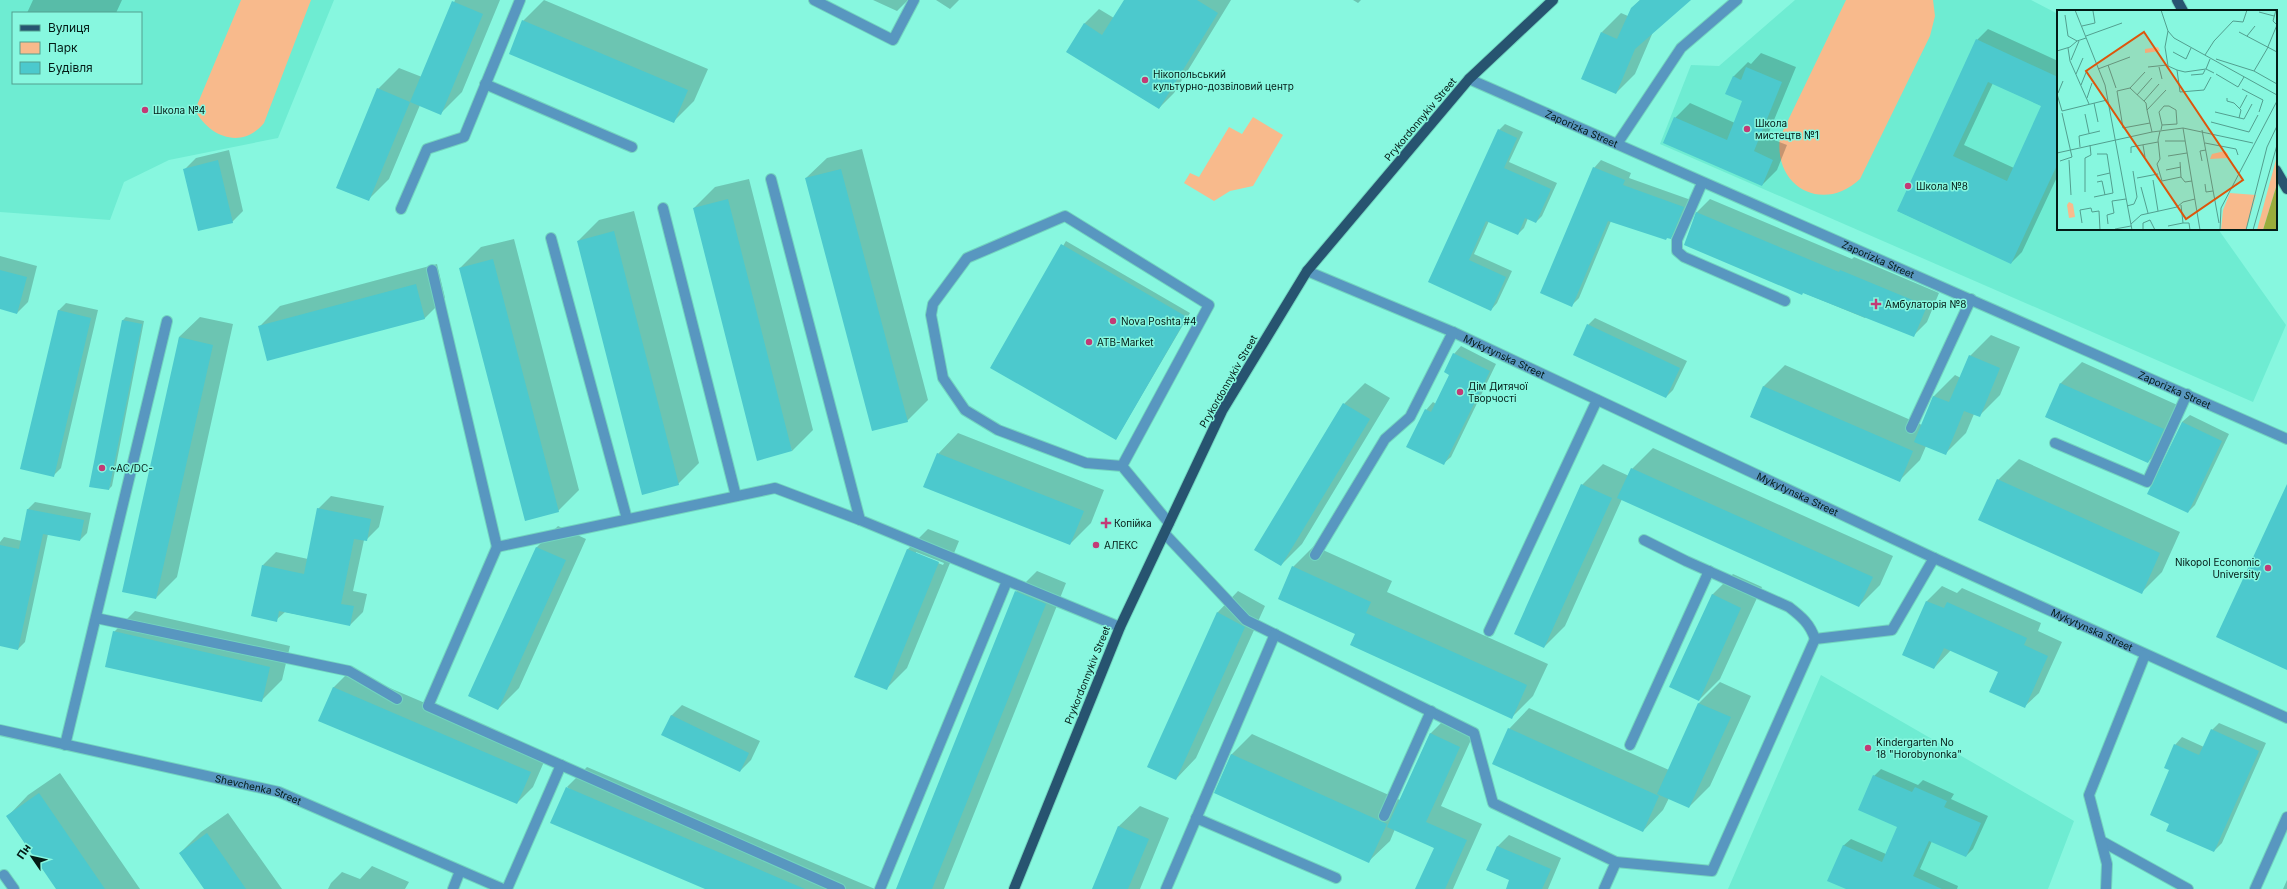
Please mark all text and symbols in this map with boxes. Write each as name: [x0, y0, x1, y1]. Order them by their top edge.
inset map: [2057, 10, 2277, 230]
legend: [12, 12, 142, 84]
text: Вулиця: [48, 20, 90, 35]
text: Парк: [48, 40, 78, 55]
text: Будівля: [48, 60, 93, 75]
place label: Нікопольський культурно-дозвіловий центр: [1153, 68, 1294, 92]
street label: Prykordonnykiv Street: [1382, 74, 1459, 163]
marker: Нікопольський культурно-дозвіловий центр: [1140, 75, 1150, 85]
place label: Школа №4: [153, 104, 205, 116]
marker: Школа №4: [140, 105, 150, 115]
street label: Zaporizka Street: [1543, 107, 1620, 150]
place label: Школа мистецтв №1: [1755, 117, 1819, 141]
marker: Школа мистецтв №1: [1742, 124, 1752, 134]
place label: Школа №8: [1916, 180, 1968, 192]
marker: Школа №8: [1903, 181, 1913, 191]
street label: Zaporizka Street: [1840, 238, 1917, 281]
marker: Амбулаторія №8: [1870, 298, 1882, 310]
place label: Амбулаторія №8: [1885, 298, 1967, 310]
place label: Nova Poshta #4: [1121, 315, 1196, 327]
marker: Nova Poshta #4: [1108, 316, 1118, 326]
street label: Prykordonnykiv Street: [1197, 332, 1260, 429]
street label: Mykytynska Street: [1462, 332, 1548, 381]
place label: ATB-Market: [1097, 336, 1154, 348]
marker: ATB-Market: [1084, 337, 1094, 347]
street label: Zaporizka Street: [2137, 368, 2214, 411]
place label: Дім Дитячої Творчості: [1468, 380, 1528, 404]
marker: Дім Дитячої Творчості: [1455, 387, 1465, 397]
place label: ~AC/DC-: [110, 462, 153, 474]
marker: ~AC/DC-: [97, 463, 107, 473]
street label: Mykytynska Street: [1755, 470, 1841, 518]
place label: Копійка: [1114, 517, 1152, 529]
marker: Копійка: [1101, 518, 1111, 528]
place label: АЛЕКС: [1104, 539, 1138, 551]
marker: АЛЕКС: [1091, 540, 1101, 550]
place label: Nikopol Economic University: [2175, 556, 2260, 580]
marker: Nikopol Economic University: [2263, 563, 2273, 573]
street label: Mykytynska Street: [2049, 606, 2135, 654]
street label: Prykordonnykiv Street: [1062, 623, 1112, 726]
place label: Kindergarten No 18 "Horobynonka": [1876, 736, 1962, 760]
marker: Kindergarten No 18 "Horobynonka": [1863, 743, 1873, 753]
street label: Shevchenka Street: [214, 772, 304, 807]
north arrow: [12, 837, 52, 877]
text: Пн: [14, 841, 34, 862]

